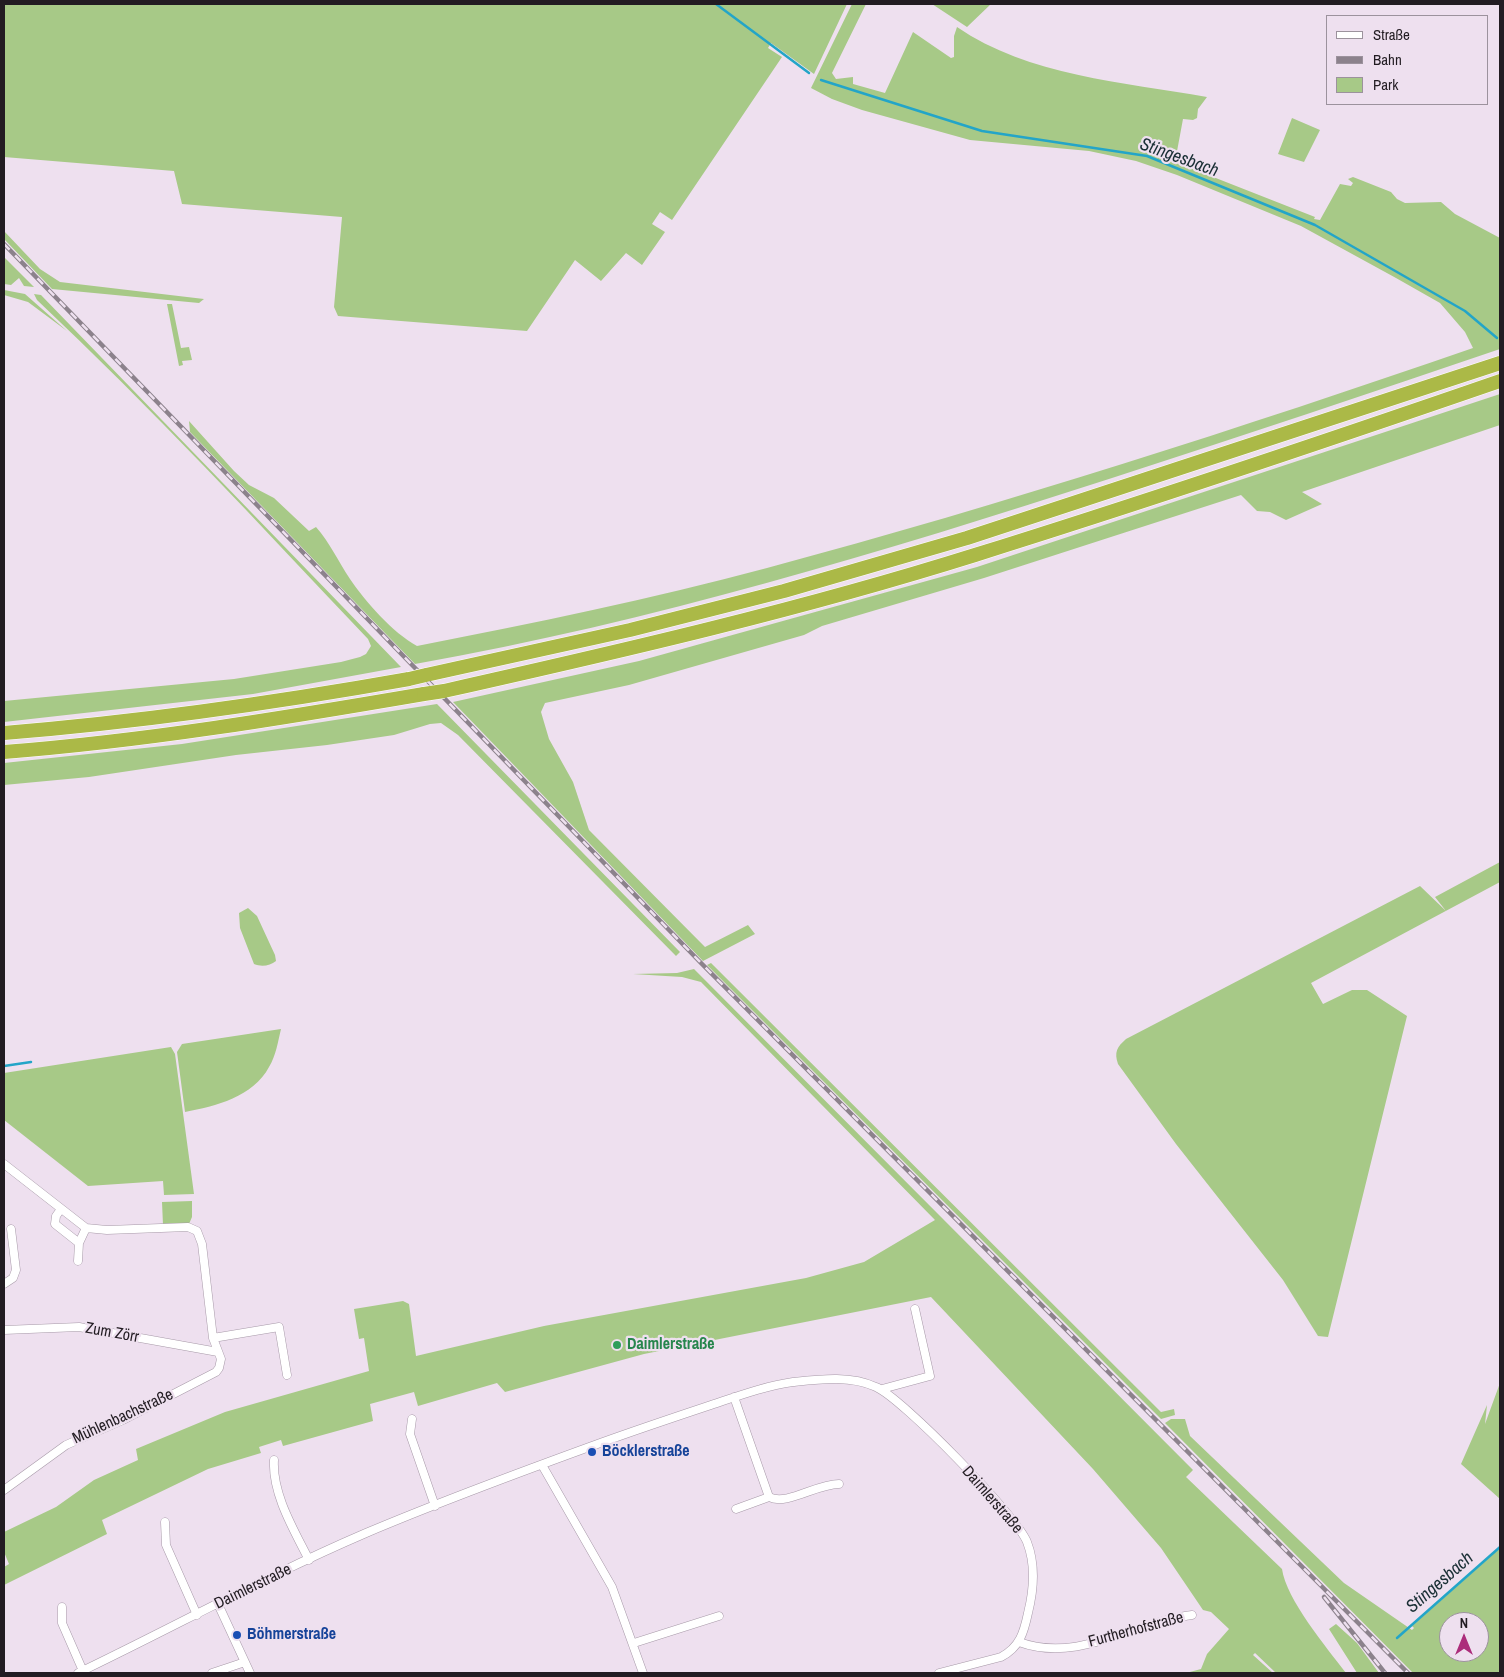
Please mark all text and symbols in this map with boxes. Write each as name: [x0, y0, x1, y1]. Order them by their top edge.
legend: [1326, 15, 1489, 105]
text: Straße: [1373, 24, 1410, 45]
text: Bahn: [1373, 49, 1402, 70]
text: Park: [1373, 74, 1398, 95]
water label: Stingesbach: [1137, 134, 1221, 182]
street label: Zum Zörr: [84, 1319, 140, 1347]
place label: Daimlerstraße: [627, 1335, 715, 1355]
marker: Daimlerstraße: [611, 1339, 623, 1351]
street label: Mühlenbachstraße: [70, 1385, 176, 1449]
place label: Böcklerstraße: [602, 1442, 690, 1462]
marker: Böcklerstraße: [586, 1446, 598, 1458]
street label: Daimlerstraße: [957, 1462, 1027, 1538]
water label: Stingesbach: [1402, 1548, 1478, 1618]
street label: Daimlerstraße: [211, 1560, 295, 1614]
street label: Furtherhofstraße: [1086, 1608, 1186, 1652]
north arrow: [1439, 1612, 1489, 1662]
text: N: [1460, 1614, 1468, 1632]
place label: Böhmerstraße: [247, 1625, 336, 1645]
marker: Böhmerstraße: [231, 1629, 243, 1641]

